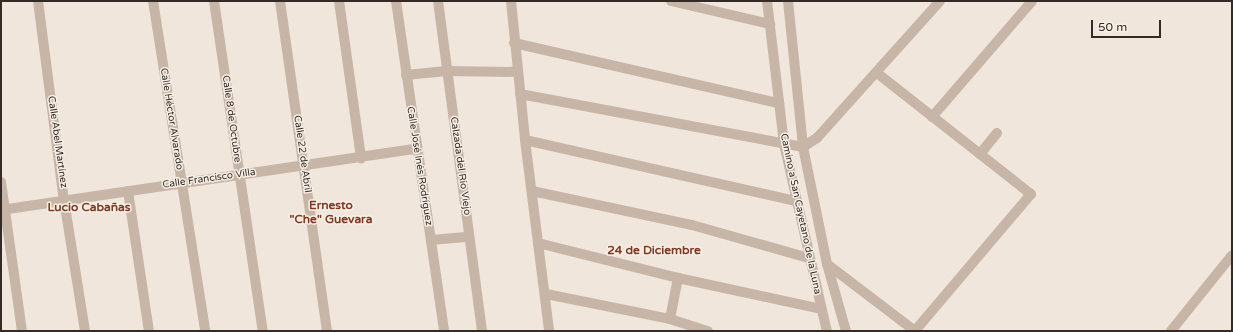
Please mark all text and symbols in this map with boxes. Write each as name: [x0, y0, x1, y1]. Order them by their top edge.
scale bar: [1093, 12, 1163, 38]
text: 50 m: [1098, 20, 1127, 34]
street label: Calle Héctor Alvarado: [157, 67, 185, 171]
street label: Calle 8 de Octubre: [219, 75, 243, 163]
street label: Calle Abel Martínez: [45, 95, 69, 189]
street label: Calle José Inés Rodríguez: [404, 106, 434, 226]
street label: Calle 22 de Abril: [291, 115, 313, 193]
street label: Calzada del Río Viejo: [447, 116, 473, 216]
street label: Camino a San Cayetano de la Luna: [777, 132, 823, 296]
street label: Calle Francisco Villa: [162, 167, 256, 191]
district label: Ernesto "Che" Guevara: [290, 199, 372, 227]
district label: Lucio Cabañas: [47, 201, 131, 215]
district label: 24 de Diciembre: [607, 244, 701, 258]

